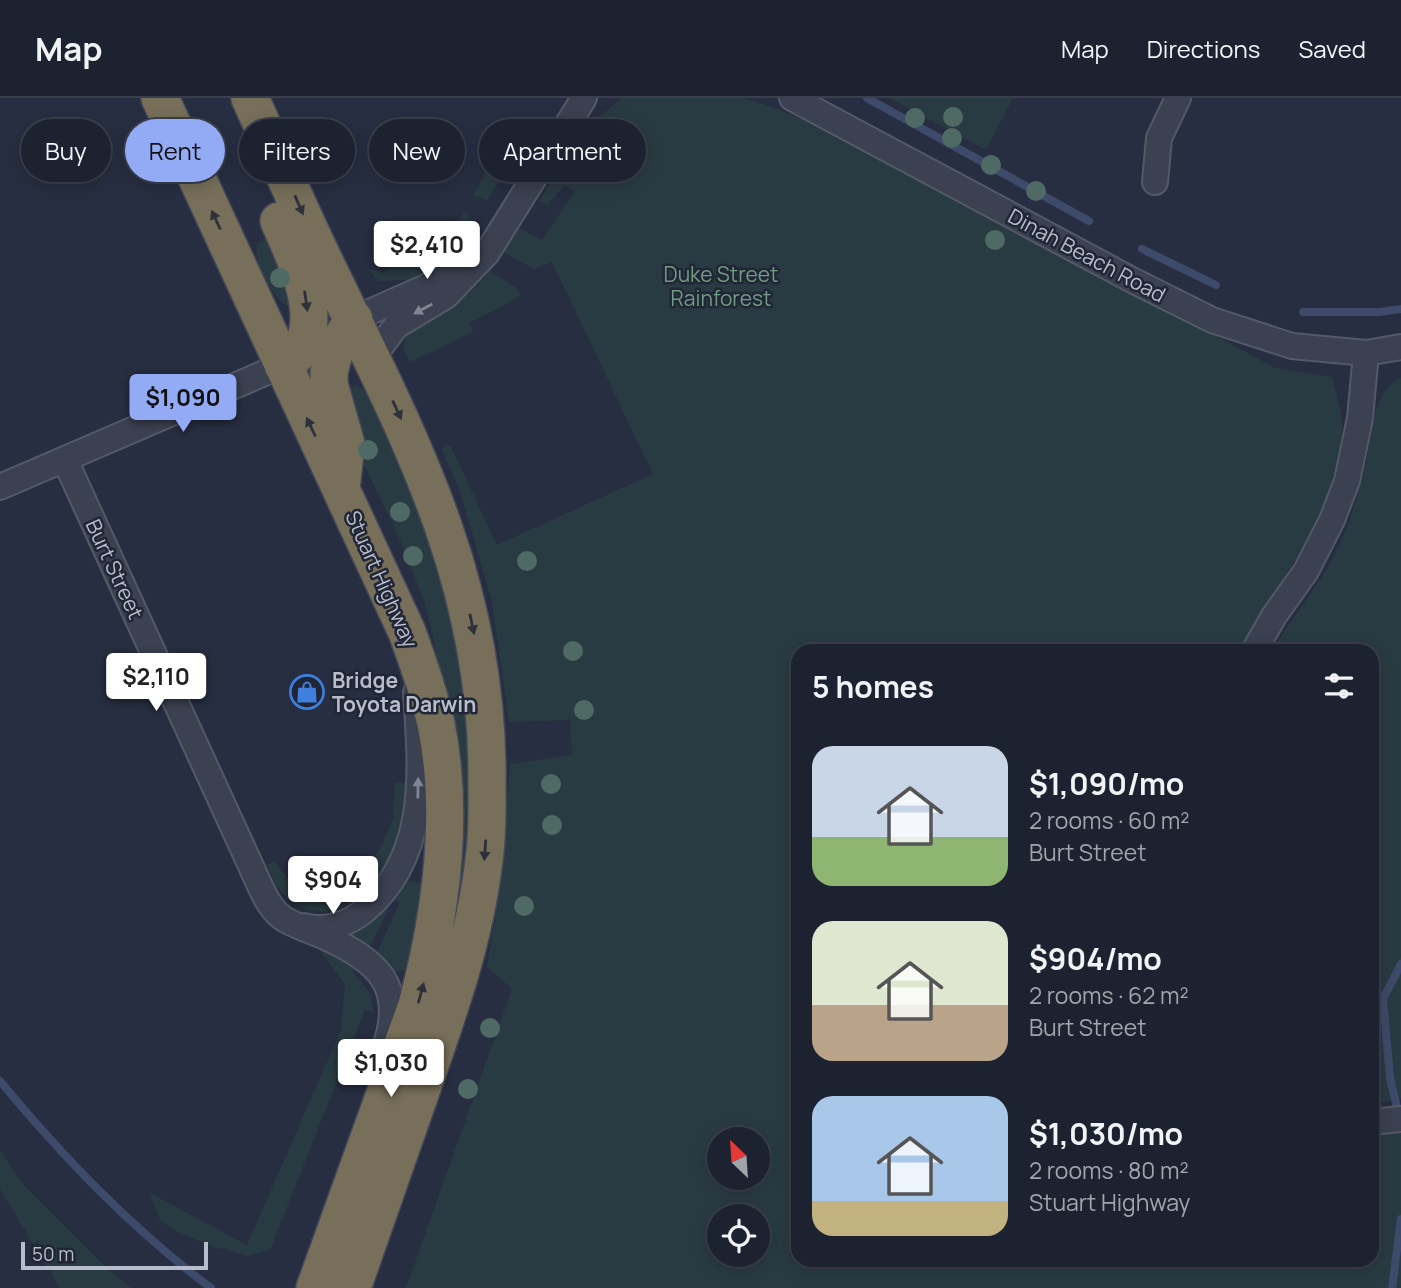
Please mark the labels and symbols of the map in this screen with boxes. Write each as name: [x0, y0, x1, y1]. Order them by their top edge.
one-way arrow: [293, 195, 304, 215]
street label: Dinah Beach Road: [1003, 202, 1171, 308]
one-way arrow: [210, 210, 222, 230]
pin: $2,410: [370, 222, 484, 281]
park label: Duke Street Rainforest: [664, 260, 778, 312]
one-way arrow: [301, 290, 312, 312]
one-way arrow: [413, 304, 433, 315]
pin: $1,090: [126, 374, 240, 434]
one-way arrow: [391, 400, 402, 420]
one-way arrow: [305, 417, 317, 437]
street label: Stuart Highway: [339, 506, 425, 652]
street label: Burt Street: [80, 514, 150, 624]
one-way arrow: [467, 613, 478, 635]
pin: $2,110: [99, 654, 213, 713]
place label: Bridge Toyota Darwin: [332, 666, 476, 718]
shop icon: Bridge Toyota Darwin: [288, 673, 326, 711]
one-way arrow: [412, 776, 424, 798]
one-way arrow: [479, 840, 490, 862]
pin: $904: [292, 856, 374, 916]
one-way arrow: [416, 982, 427, 1004]
pin: $1,030: [334, 1040, 448, 1099]
north arrow: [707, 1127, 770, 1190]
scale bar: [21, 1239, 208, 1271]

